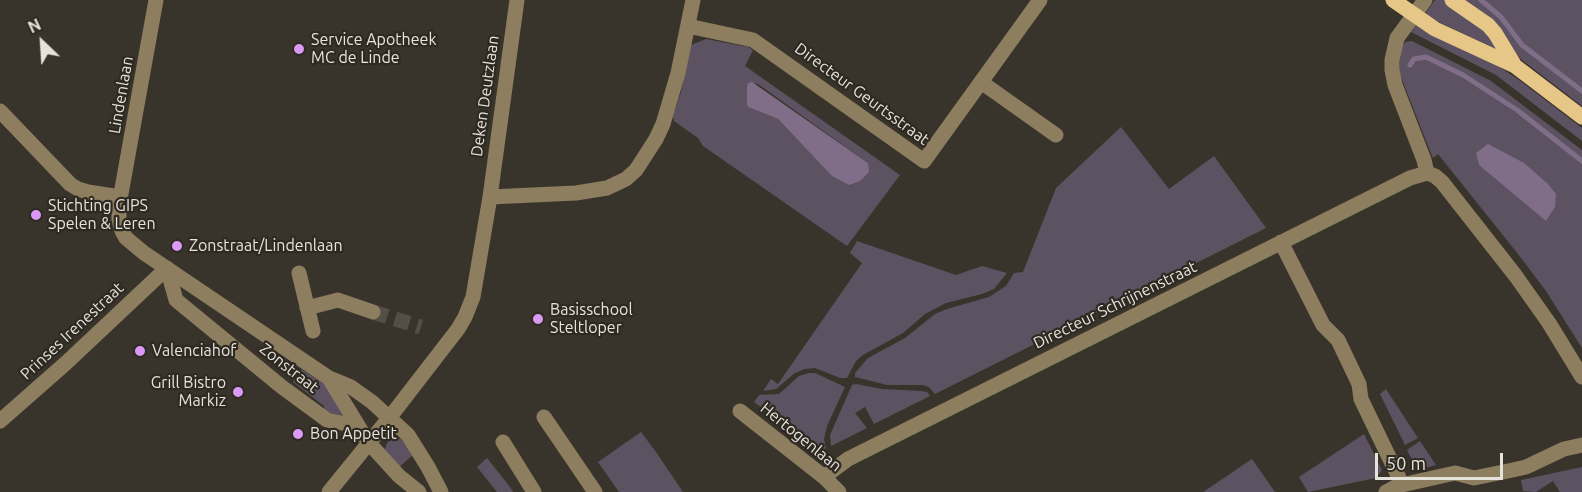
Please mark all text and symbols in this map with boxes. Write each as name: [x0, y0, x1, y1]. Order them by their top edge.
north arrow: [12, 12, 72, 72]
text: N: [25, 15, 44, 36]
place label: Service Apotheek MC de Linde: [311, 30, 437, 68]
street label: Deken Deutzlaan: [467, 34, 503, 158]
street label: Directeur Geurtsstraat: [791, 39, 933, 149]
marker: Service Apotheek MC de Linde: [292, 42, 306, 56]
street label: Lindenlaan: [105, 55, 137, 135]
place label: Stichting GIPS Spelen & Leren: [48, 196, 156, 234]
marker: Stichting GIPS Spelen & Leren: [29, 208, 43, 222]
place label: Zonstraat/Lindenlaan: [189, 236, 343, 256]
marker: Zonstraat/Lindenlaan: [170, 239, 184, 253]
street label: Directeur Schrijnenstraat: [1030, 257, 1200, 353]
street label: Prinses Irenestraat: [16, 278, 128, 384]
place label: Basisschool Steltloper: [550, 300, 633, 338]
marker: Basisschool Steltloper: [531, 312, 545, 326]
street label: Zonstraat: [256, 339, 322, 397]
place label: Valenciahof: [152, 341, 236, 361]
marker: Valenciahof: [133, 344, 147, 358]
place label: Grill Bistro Markiz: [151, 373, 226, 411]
marker: Grill Bistro Markiz: [231, 385, 245, 399]
street label: Hertogenlaan: [757, 399, 845, 475]
place label: Bon Appetit: [310, 424, 397, 444]
marker: Bon Appetit: [291, 427, 305, 441]
scale bar: [1378, 441, 1506, 479]
text: 50 m: [1386, 453, 1426, 473]

